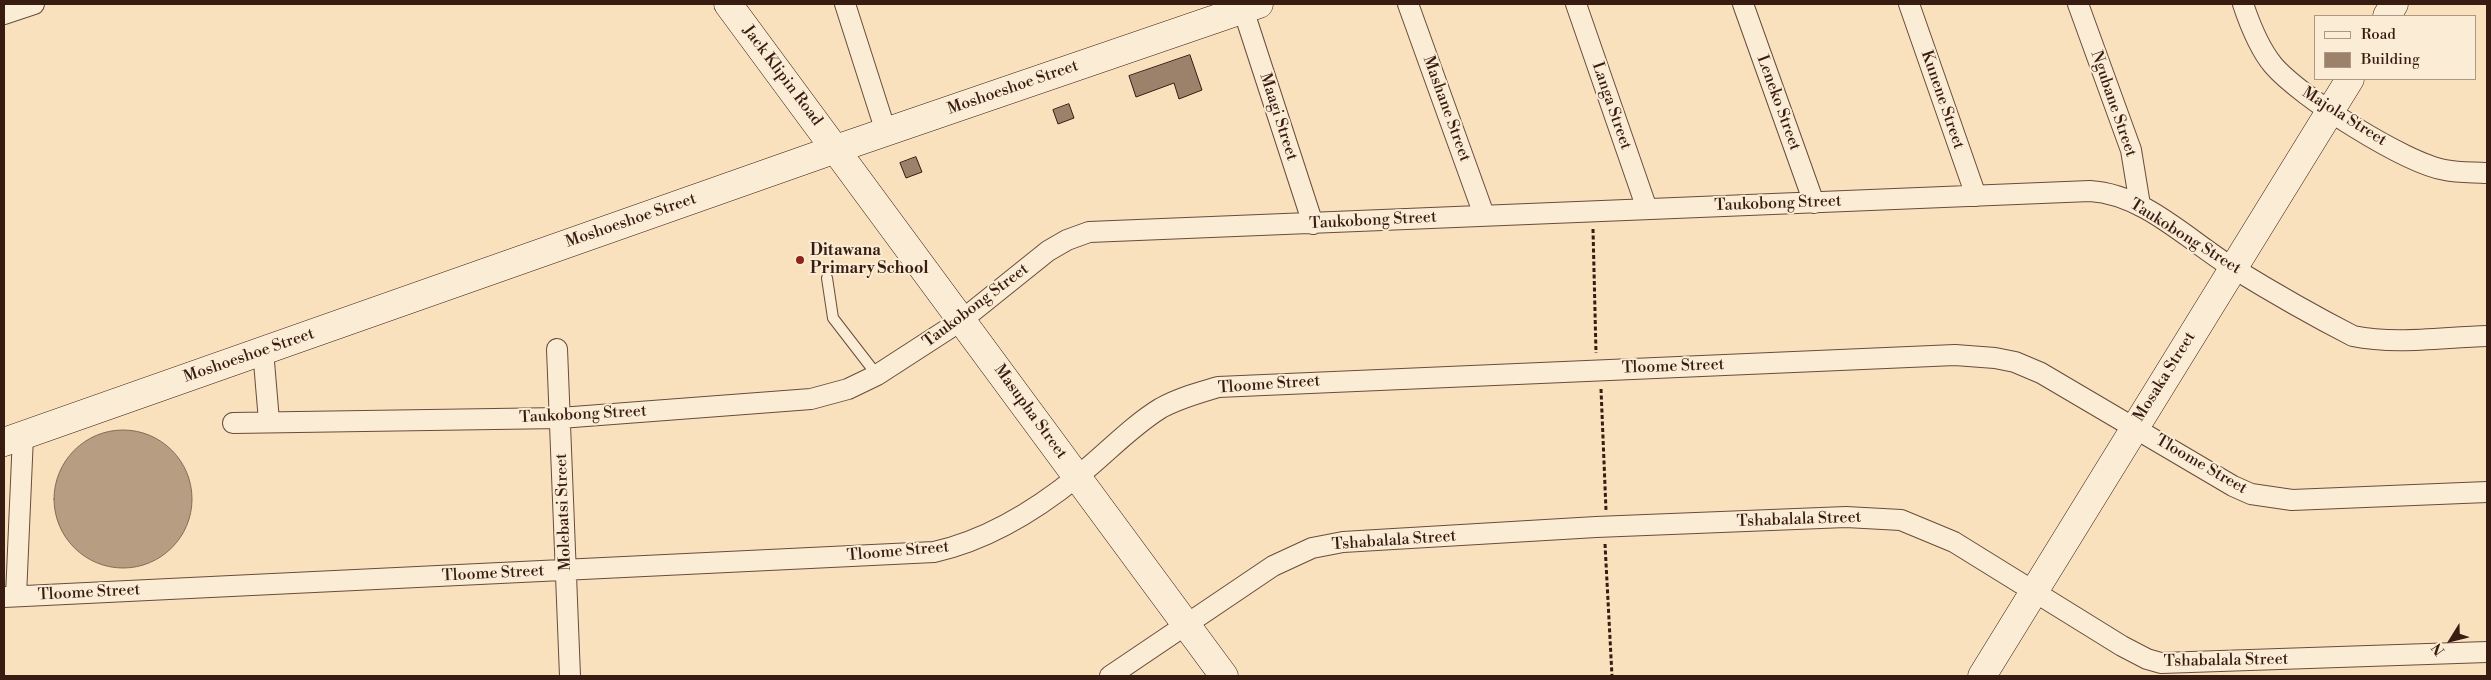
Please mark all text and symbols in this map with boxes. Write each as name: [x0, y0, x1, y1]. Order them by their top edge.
legend: [2314, 15, 2476, 80]
street label: Jack Klipin Road: [738, 22, 826, 130]
text: Road: [2361, 25, 2396, 44]
street label: Kunene Street: [1916, 48, 1968, 152]
street label: Ngubane Street: [2086, 48, 2140, 160]
text: Building: [2361, 50, 2420, 69]
street label: Mashane Street: [1418, 53, 1474, 165]
street label: Leneko Street: [1752, 53, 1804, 153]
street label: Moshoeshoe Street: [945, 57, 1081, 119]
street label: Langa Street: [1587, 60, 1635, 152]
street label: Maagi Street: [1255, 71, 1301, 163]
street label: Majola Street: [2298, 83, 2390, 151]
street label: Moshoeshoe Street: [563, 190, 699, 252]
street label: Taukobong Street: [1714, 192, 1842, 216]
street label: Taukobong Street: [2126, 195, 2244, 279]
street label: Taukobong Street: [1309, 208, 1437, 234]
place label: Ditawana Primary School: [810, 241, 929, 279]
marker: Ditawana Primary School: [794, 254, 806, 266]
street label: Taukobong Street: [919, 260, 1033, 352]
street label: Moshoeshoe Street: [181, 325, 317, 387]
street label: Mosaka Street: [2130, 329, 2200, 425]
street label: Tloome Street: [1621, 356, 1725, 378]
street label: Masupha Street: [989, 361, 1071, 463]
street label: Tloome Street: [1217, 372, 1321, 398]
street label: Taukobong Street: [519, 402, 647, 428]
street label: Tloome Street: [2152, 431, 2250, 499]
street label: Molebatsi Street: [552, 453, 576, 571]
street label: Tshabalala Street: [1736, 508, 1862, 532]
street label: Tshabalala Street: [1331, 527, 1457, 555]
street label: Tloome Street: [846, 538, 950, 566]
street label: Tloome Street: [441, 562, 545, 586]
street label: Tloome Street: [37, 581, 141, 605]
north arrow: [2426, 615, 2476, 665]
text: N: [2428, 639, 2449, 659]
street label: Tshabalala Street: [2164, 650, 2288, 672]

